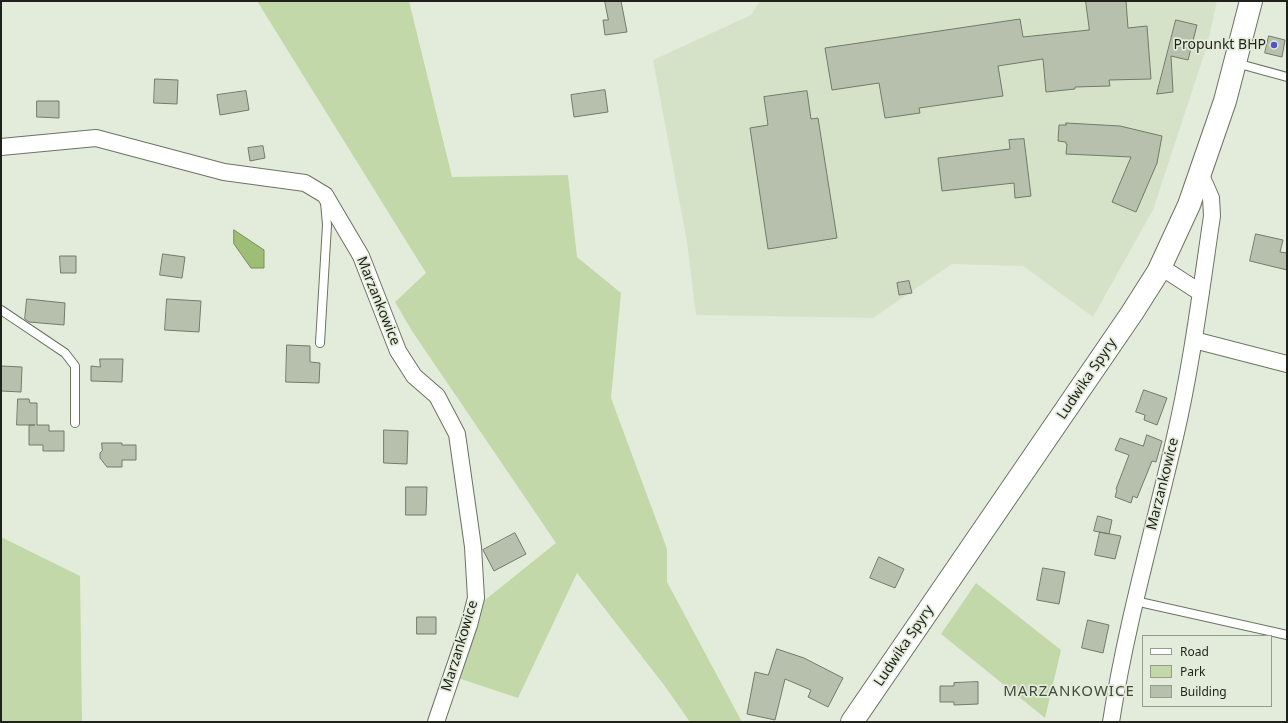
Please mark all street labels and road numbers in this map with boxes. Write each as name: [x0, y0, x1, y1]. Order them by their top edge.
street label: Marzankowice: [353, 254, 403, 348]
street label: Ludwika Spyry: [1054, 335, 1120, 423]
street label: Marzankowice: [1143, 436, 1183, 532]
street label: Marzankowice: [438, 598, 482, 694]
street label: Ludwika Spyry: [871, 602, 937, 690]

